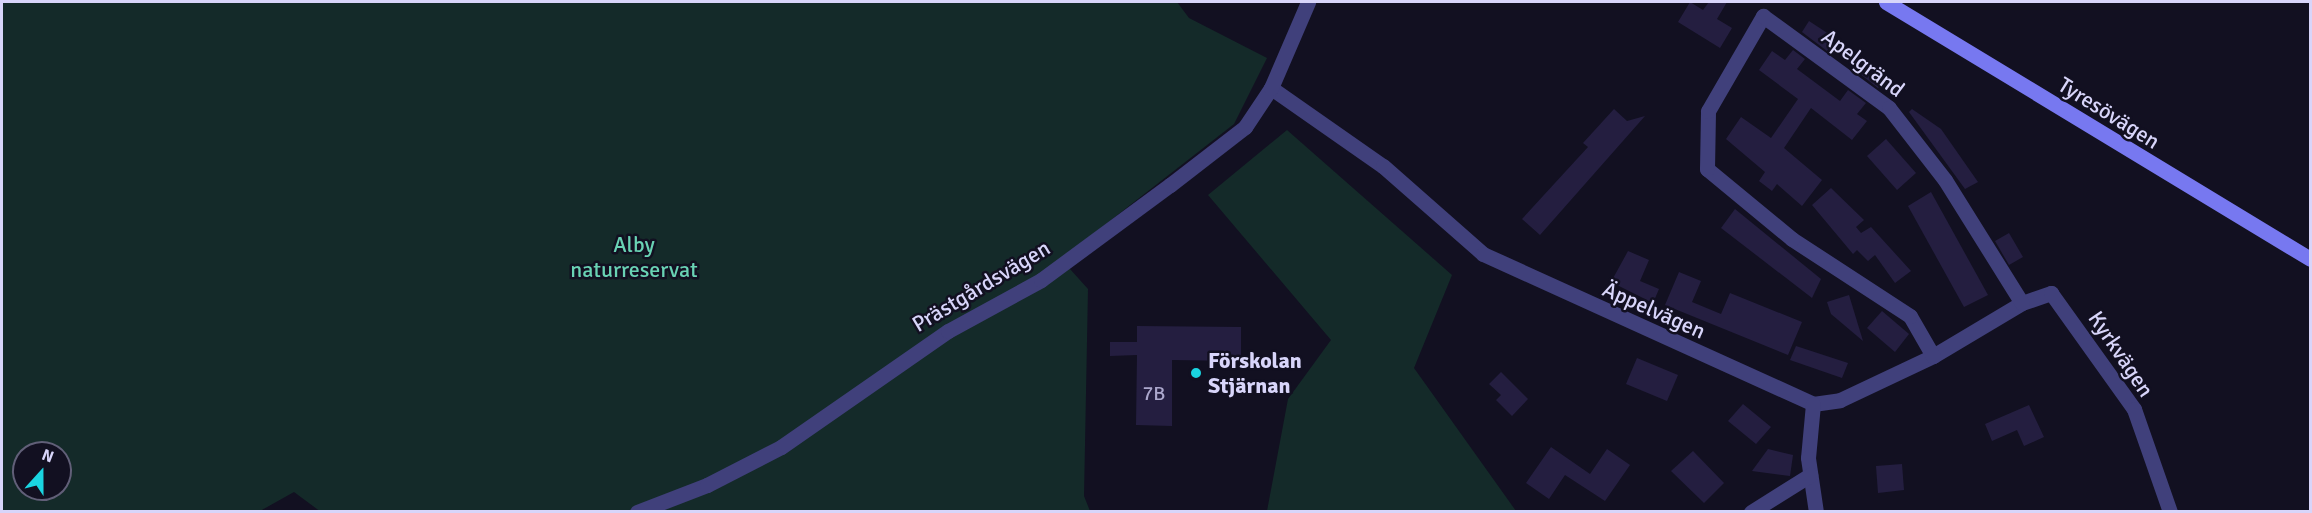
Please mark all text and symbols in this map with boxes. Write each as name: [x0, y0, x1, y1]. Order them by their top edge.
street label: Apelgränd: [1816, 23, 1910, 103]
street label: Tyresövägen: [2053, 71, 2165, 155]
park label: Alby naturreservat: [570, 231, 698, 282]
street label: Prästgårdsvägen: [907, 234, 1055, 338]
street label: Äppelvägen: [1599, 276, 1709, 344]
street label: Kyrkvägen: [2083, 306, 2159, 402]
place label: Förskolan Stjärnan: [1208, 347, 1302, 398]
marker: Förskolan Stjärnan: [1189, 366, 1203, 380]
house number: 7B: [1143, 381, 1165, 405]
north arrow: [12, 441, 72, 501]
text: N: [39, 445, 57, 467]

